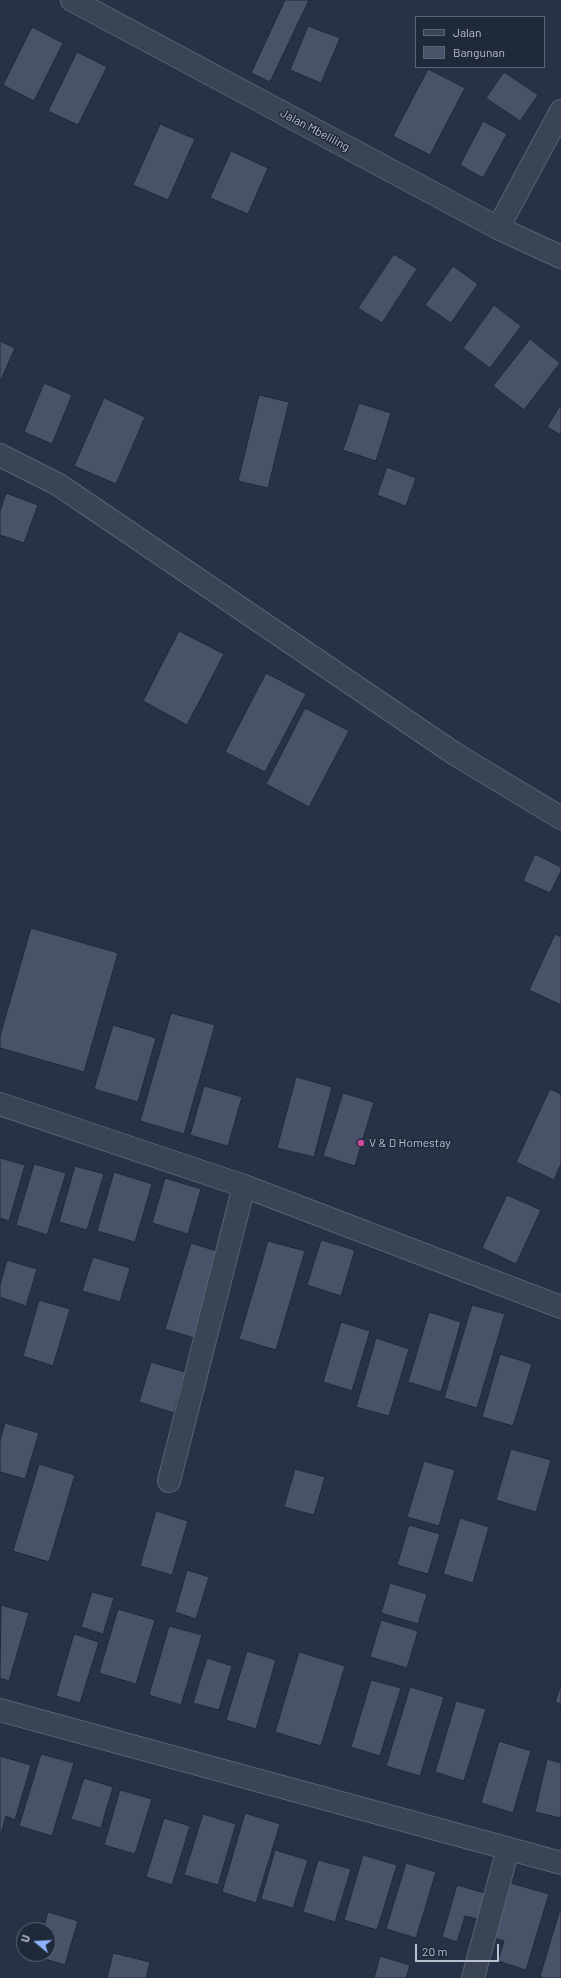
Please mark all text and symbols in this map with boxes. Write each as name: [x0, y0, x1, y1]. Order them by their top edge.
legend: [415, 16, 545, 68]
text: Jalan: [453, 25, 481, 39]
text: Bangunan: [453, 45, 505, 59]
street label: Jalan Mbeliling: [278, 106, 352, 154]
place label: V & D Homestay: [369, 1136, 451, 1150]
marker: V & D Homestay: [356, 1138, 366, 1148]
north arrow: [16, 1922, 56, 1962]
text: U: [18, 1933, 32, 1944]
scale bar: [417, 1936, 501, 1962]
text: 20 m: [422, 1944, 448, 1958]

